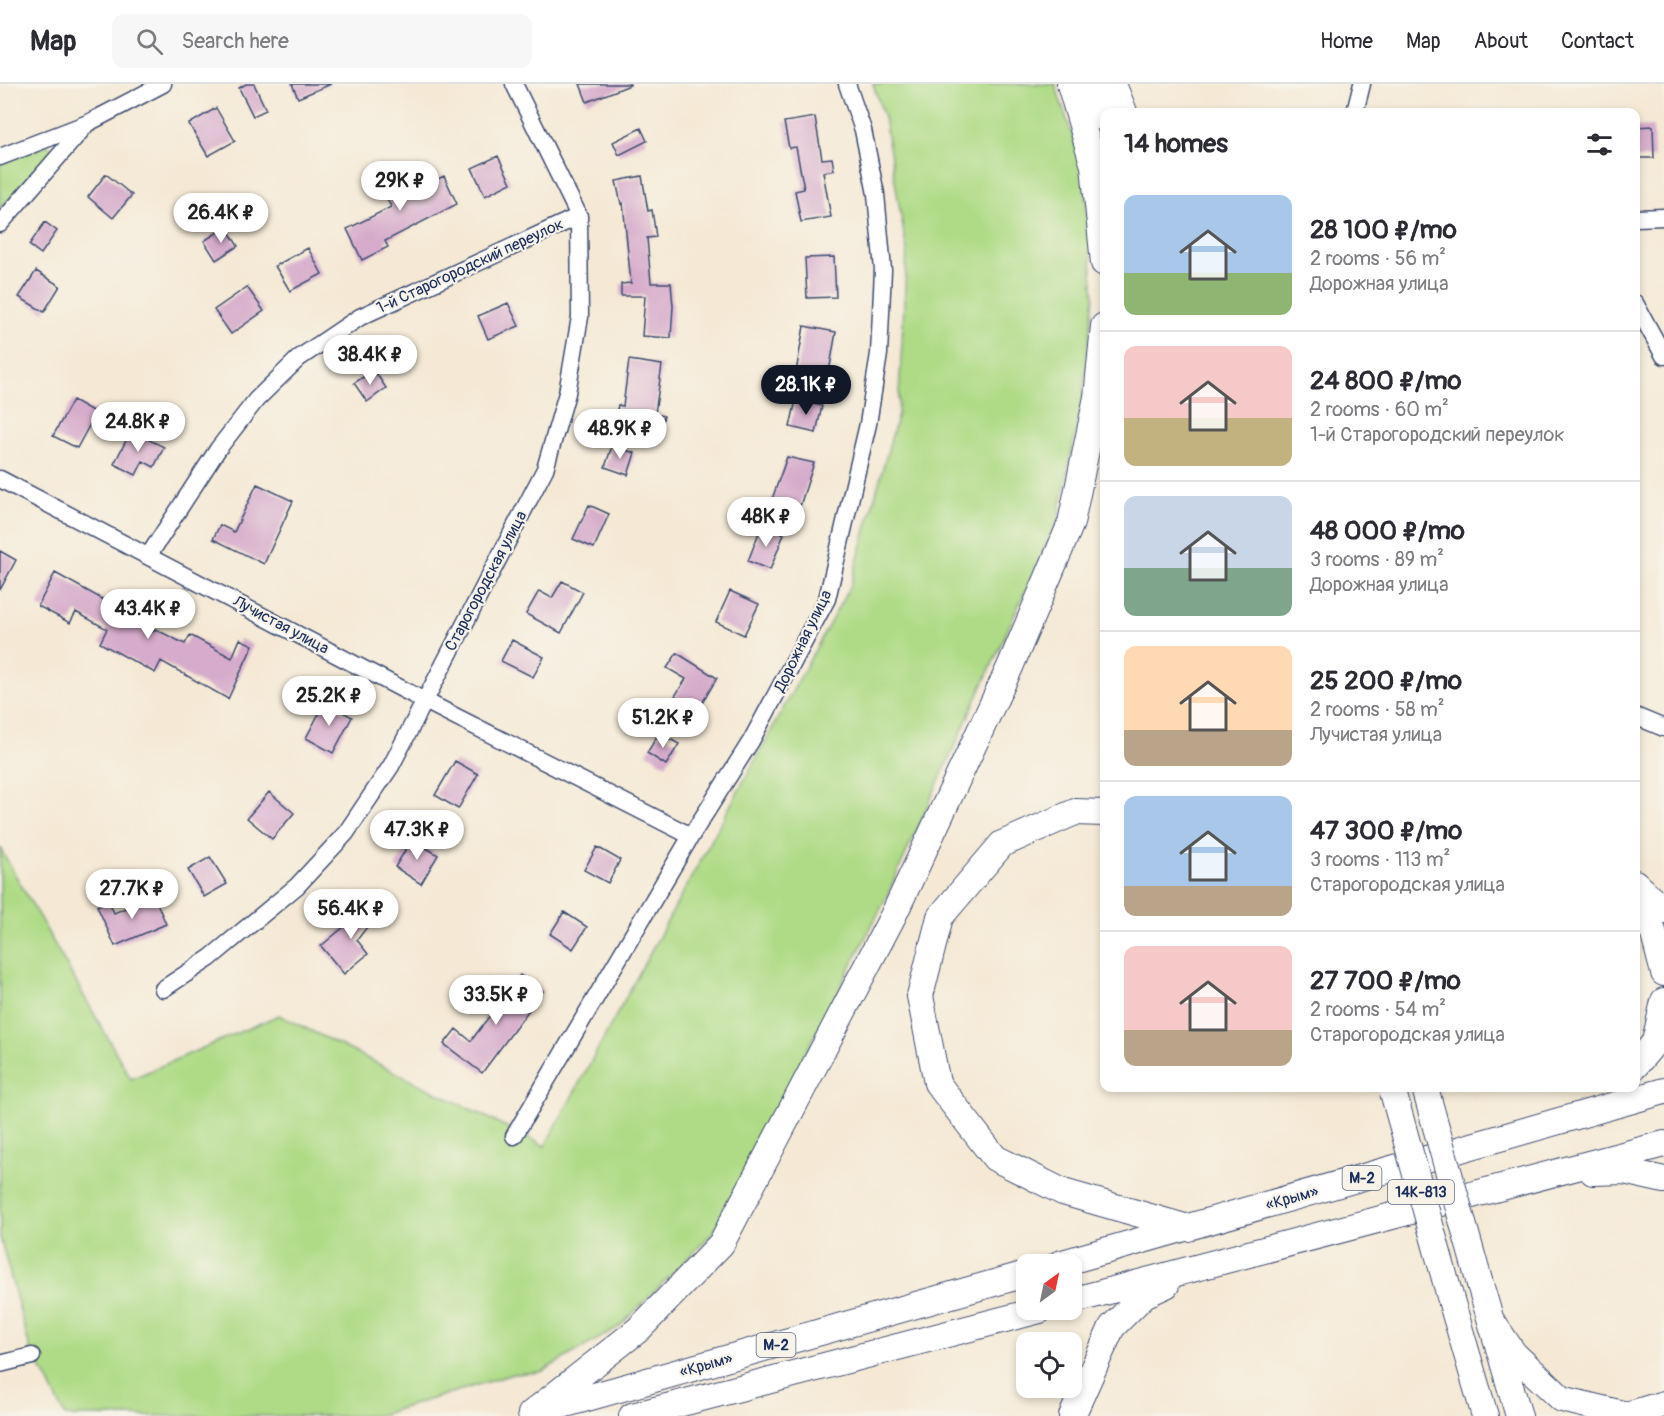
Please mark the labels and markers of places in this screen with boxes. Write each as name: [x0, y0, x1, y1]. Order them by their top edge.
pin: 29K ₽: [358, 161, 442, 212]
pin: 26.4K ₽: [166, 193, 276, 244]
pin: 38.4K ₽: [315, 335, 425, 386]
pin: 28.1K ₽: [751, 365, 861, 416]
pin: 24.8K ₽: [83, 402, 193, 453]
pin: 48.9K ₽: [565, 409, 675, 460]
pin: 48K ₽: [724, 497, 808, 548]
pin: 43.4K ₽: [93, 589, 203, 640]
pin: 25.2K ₽: [274, 676, 384, 727]
pin: 51.2K ₽: [608, 698, 718, 749]
pin: 47.3K ₽: [362, 810, 472, 861]
pin: 27.7K ₽: [77, 869, 187, 920]
pin: 56.4K ₽: [296, 889, 406, 940]
pin: 33.5K ₽: [441, 975, 551, 1026]

